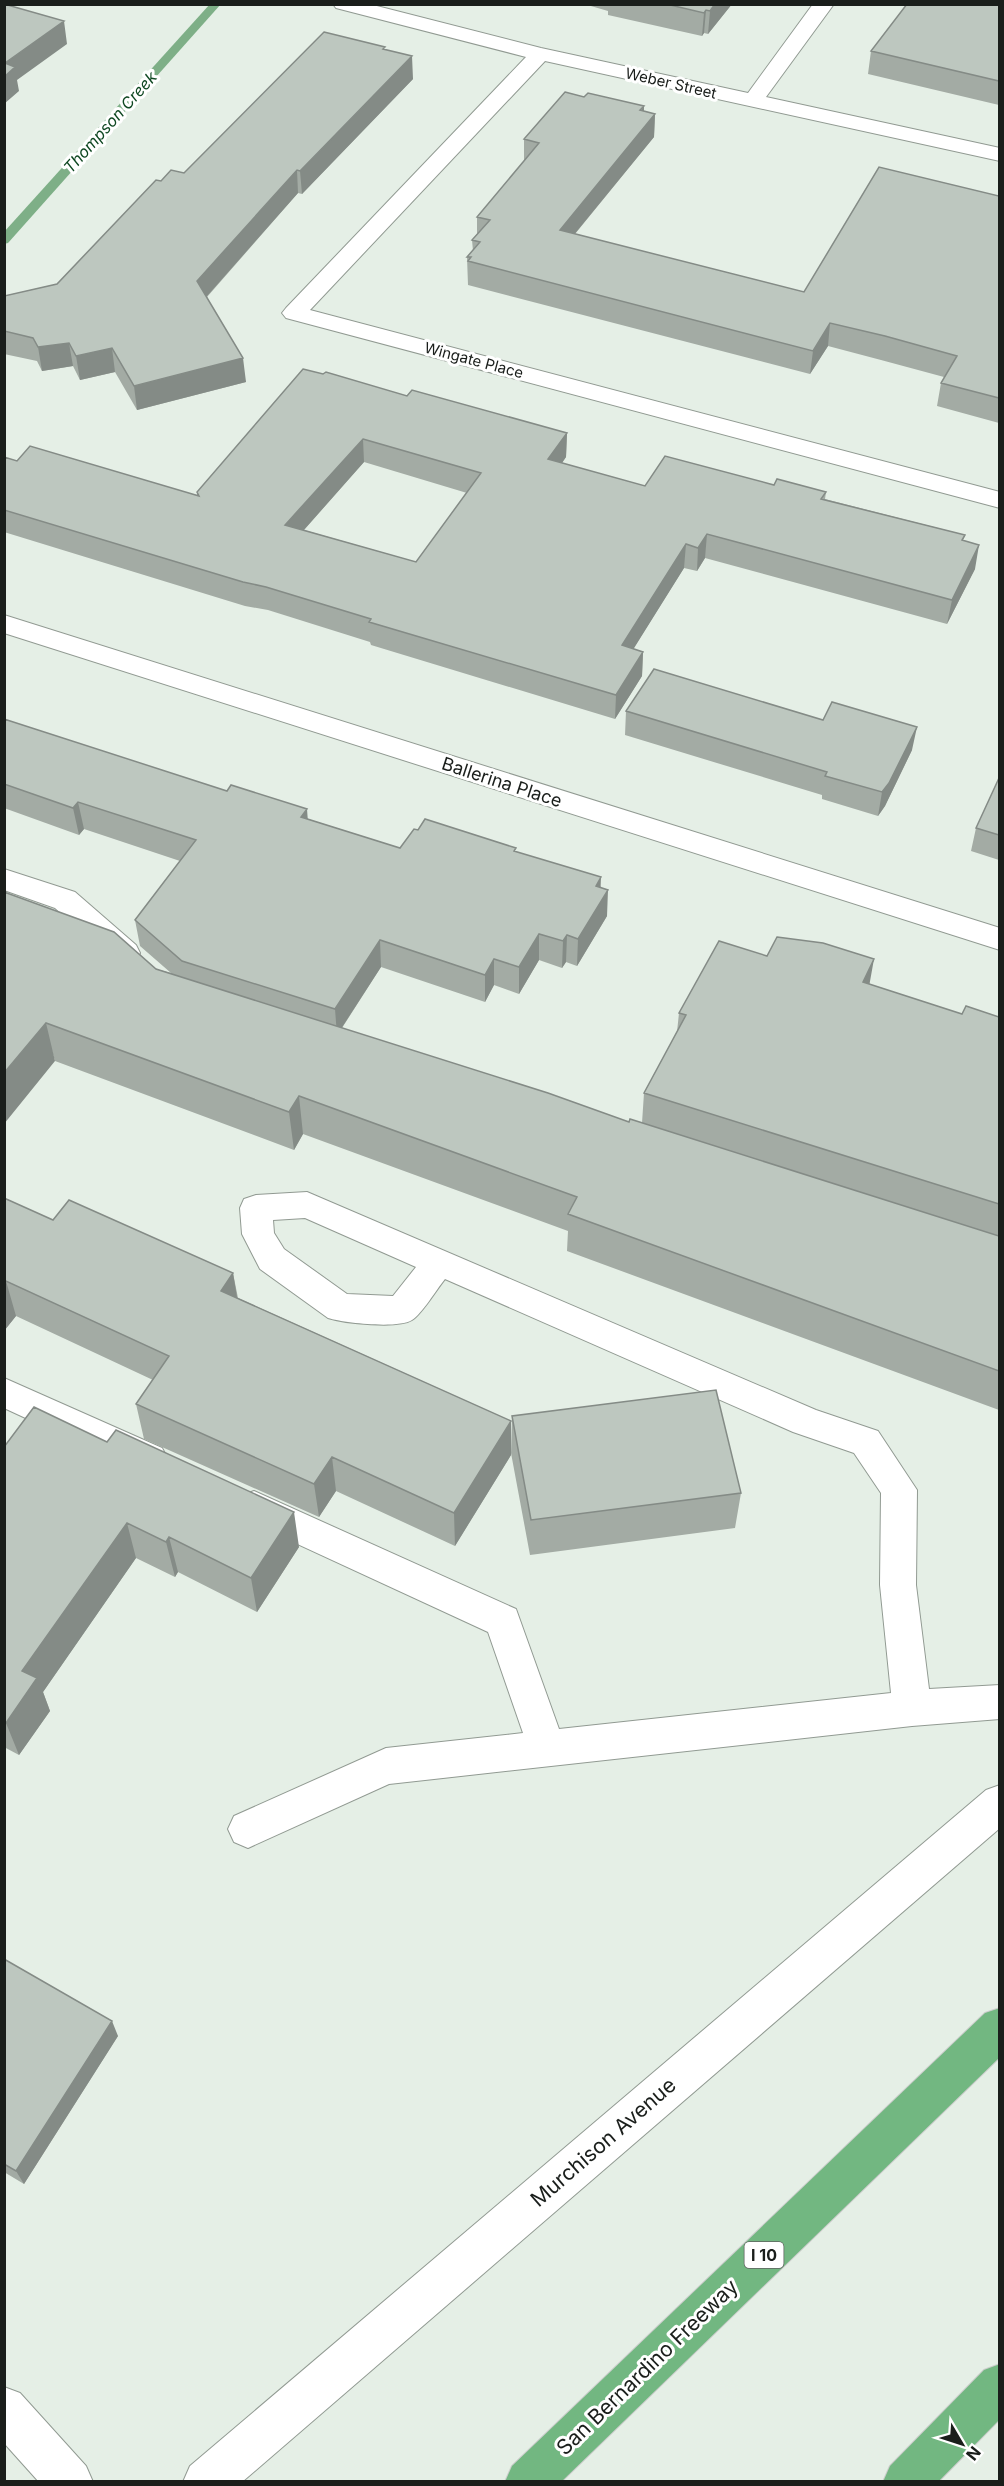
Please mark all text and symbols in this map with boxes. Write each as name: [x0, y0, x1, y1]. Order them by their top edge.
street label: Weber Street: [624, 63, 718, 103]
water label: Thompson Creek: [59, 67, 161, 177]
street label: Wingate Place: [422, 338, 526, 382]
street label: Ballerina Place: [439, 753, 565, 811]
street label: Murchison Avenue: [525, 2072, 681, 2212]
road number: I 10: [744, 2242, 783, 2268]
street label: San Bernardino Freeway: [551, 2274, 743, 2460]
north arrow: [932, 2414, 992, 2474]
text: N: [962, 2442, 985, 2464]

